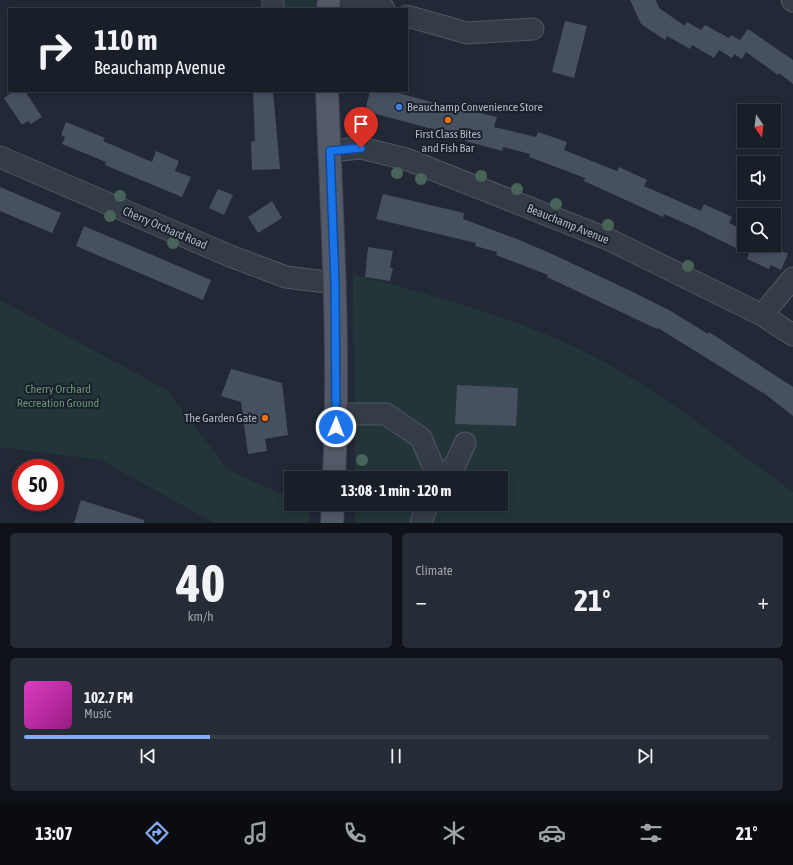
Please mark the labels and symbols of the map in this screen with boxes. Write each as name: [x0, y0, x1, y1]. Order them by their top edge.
place label: Beauchamp Convenience Store: [407, 100, 543, 114]
marker: Beauchamp Convenience Store: [394, 102, 404, 112]
north arrow: [737, 104, 781, 148]
pin: [344, 107, 378, 148]
marker: First Class Bites and Fish Bar: [443, 115, 453, 125]
place label: First Class Bites and Fish Bar: [415, 127, 481, 155]
street label: Beauchamp Avenue: [525, 201, 611, 247]
street label: Cherry Orchard Road: [121, 204, 209, 252]
park label: Cherry Orchard Recreation Ground: [17, 382, 99, 410]
position arrow: [315, 406, 357, 448]
place label: The Garden Gate: [184, 411, 257, 425]
marker: The Garden Gate: [260, 413, 270, 423]
speed limit sign: 50: [12, 459, 64, 511]

